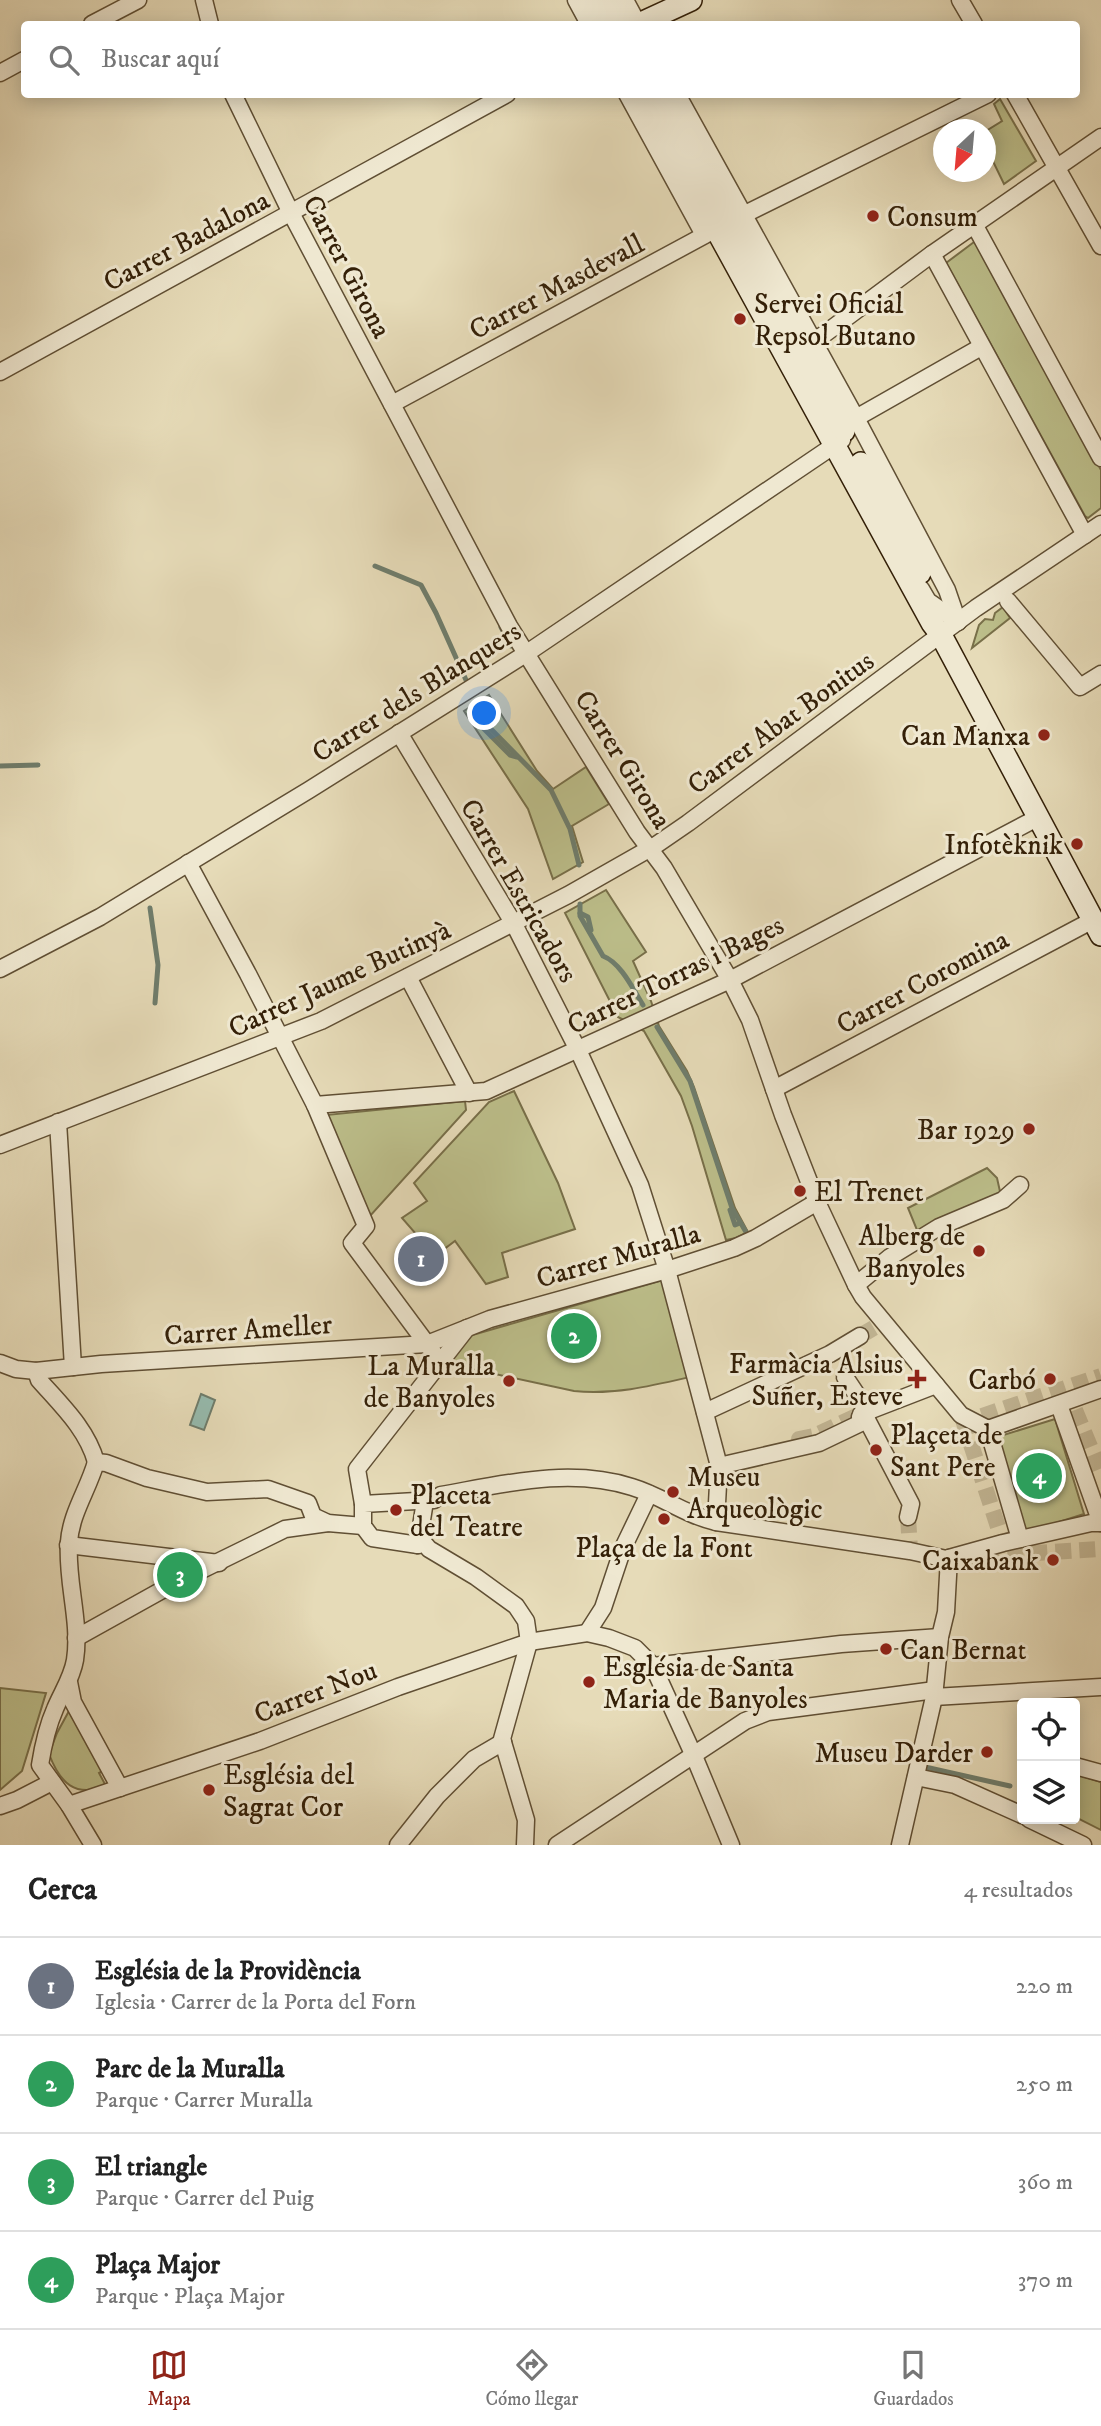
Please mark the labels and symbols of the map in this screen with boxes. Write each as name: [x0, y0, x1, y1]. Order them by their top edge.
north arrow: [933, 119, 996, 182]
street label: Carrer Badalona: [98, 183, 276, 300]
street label: Carrer Girona: [294, 189, 399, 344]
place label: Consum: [887, 200, 978, 235]
marker: Consum: [865, 208, 881, 224]
street label: Carrer Masdevall: [463, 226, 651, 348]
place label: Servei Oficial Repsol Butano: [754, 287, 916, 354]
marker: Servei Oficial Repsol Butano: [732, 311, 748, 327]
street label: Carrer dels Blanquers: [306, 614, 528, 771]
street label: Carrer Abat Bonitus: [681, 644, 881, 803]
street label: Carrer Girona: [566, 684, 679, 836]
your location: [467, 696, 501, 730]
place label: Can Manxa: [901, 719, 1030, 754]
marker: Can Manxa: [1036, 727, 1052, 743]
street label: Carrer Estricadors: [452, 793, 585, 989]
place label: Infotèknik: [944, 828, 1063, 863]
marker: Infotèknik: [1069, 836, 1085, 852]
street label: Carrer Torras i Bages: [562, 908, 790, 1043]
street label: Carrer Jaume Butinyà: [223, 913, 456, 1046]
street label: Carrer Coromina: [830, 922, 1015, 1042]
place label: Bar 1929: [917, 1113, 1015, 1148]
marker: Bar 1929: [1021, 1121, 1037, 1137]
place label: El Trenet: [814, 1175, 924, 1210]
marker: El Trenet: [792, 1183, 808, 1199]
street label: Carrer Muralla: [532, 1216, 705, 1297]
place label: Alberg de Banyoles: [858, 1219, 965, 1286]
pin: 1: [398, 1233, 444, 1285]
marker: Alberg de Banyoles: [971, 1243, 987, 1259]
street label: Carrer Ameller: [163, 1307, 334, 1354]
pin: 2: [551, 1310, 597, 1362]
place label: Farmàcia Alsius Suñer, Esteve: [729, 1347, 903, 1414]
place label: La Muralla de Banyoles: [363, 1349, 495, 1416]
place label: Carbó: [968, 1363, 1036, 1398]
marker: Farmàcia Alsius Suñer, Esteve: [909, 1371, 925, 1387]
marker: Carbó: [1042, 1371, 1058, 1387]
marker: La Muralla de Banyoles: [501, 1373, 517, 1389]
place label: Plaçeta de Sant Pere: [890, 1418, 1003, 1485]
marker: Plaçeta de Sant Pere: [868, 1442, 884, 1458]
pin: 4: [1016, 1450, 1062, 1502]
place label: Museu Arqueològic: [687, 1460, 822, 1527]
place label: Placeta del Teatre: [410, 1478, 523, 1545]
marker: Museu Arqueològic: [665, 1484, 681, 1500]
marker: Placeta del Teatre: [388, 1502, 404, 1518]
marker: Plaça de la Font: [656, 1511, 672, 1527]
place label: Plaça de la Font: [575, 1531, 753, 1566]
place label: Caixabank: [922, 1544, 1039, 1579]
pin: 3: [157, 1549, 203, 1601]
marker: Caixabank: [1045, 1552, 1061, 1568]
place label: Can Bernat: [900, 1633, 1026, 1668]
marker: Can Bernat: [878, 1641, 894, 1657]
place label: Església de Santa Maria de Banyoles: [603, 1650, 808, 1717]
street label: Carrer Nou: [249, 1653, 382, 1732]
marker: Església de Santa Maria de Banyoles: [581, 1674, 597, 1690]
place label: Museu Darder: [815, 1736, 974, 1771]
marker: Museu Darder: [979, 1744, 995, 1760]
place label: Església del Sagrat Cor: [223, 1758, 355, 1825]
marker: Església del Sagrat Cor: [201, 1782, 217, 1798]

